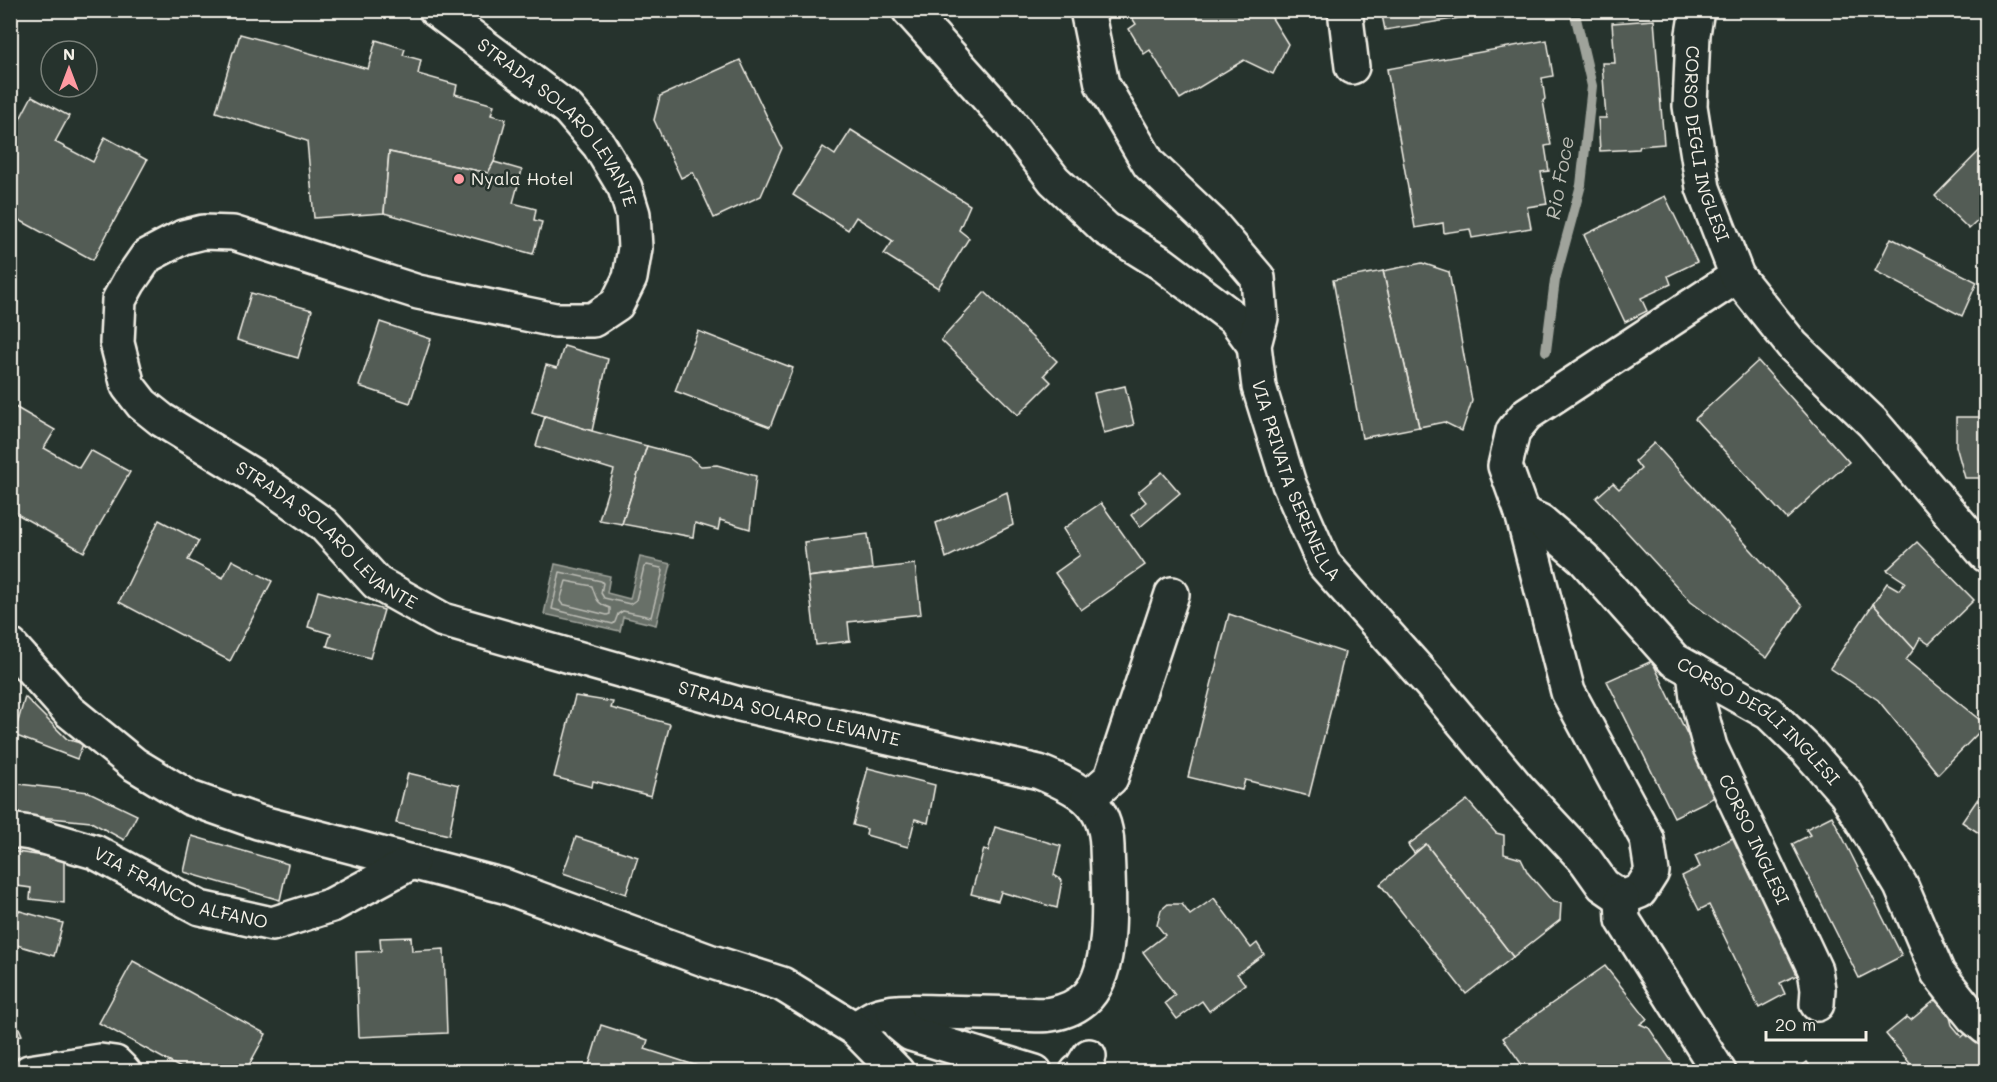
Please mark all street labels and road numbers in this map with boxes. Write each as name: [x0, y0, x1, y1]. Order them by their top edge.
street label: STRADA SOLARO LEVANTE: [473, 32, 643, 209]
street label: CORSO DEGLI INGLESI: [1679, 45, 1736, 245]
street label: VIA PRIVATA SERENELLA: [1247, 378, 1346, 586]
street label: STRADA SOLARO LEVANTE: [232, 455, 422, 614]
street label: CORSO DEGLI INGLESI: [1673, 651, 1845, 790]
street label: STRADA SOLARO LEVANTE: [676, 674, 903, 751]
street label: CORSO INGLESI: [1713, 770, 1795, 908]
street label: VIA FRANCO ALFANO: [90, 841, 270, 934]

